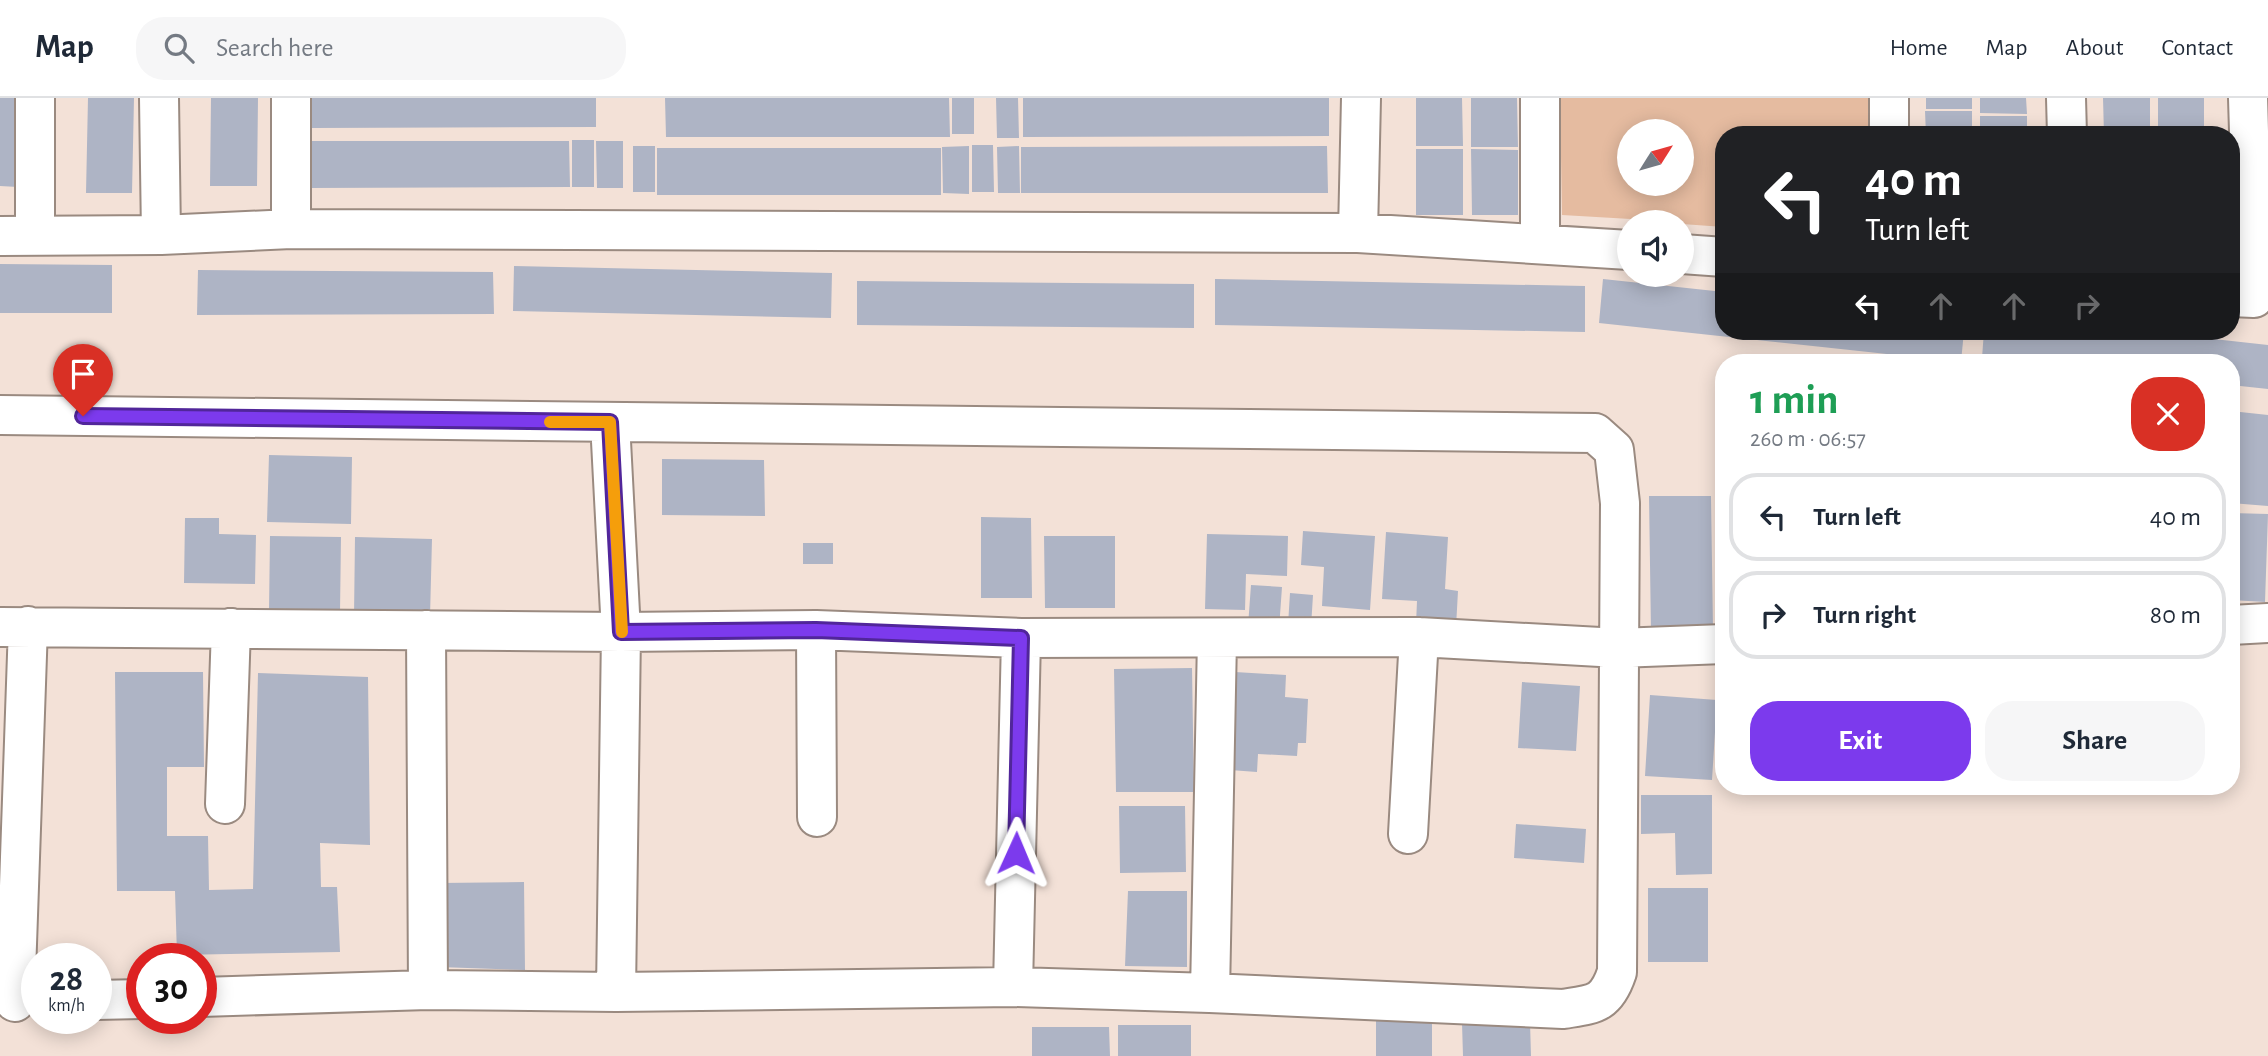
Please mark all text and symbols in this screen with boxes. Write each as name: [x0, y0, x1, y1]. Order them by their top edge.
search box: [136, 17, 626, 80]
icon: search: [160, 29, 198, 67]
text: Map: [35, 31, 94, 64]
text: Search here: [216, 35, 334, 61]
text: Home: [1890, 36, 1948, 60]
text: Map: [1986, 36, 2028, 60]
text: About: [2066, 36, 2123, 60]
text: Contact: [2161, 36, 2233, 60]
north arrow: [1617, 119, 1694, 196]
map controls: [1617, 119, 1694, 287]
icon: left: [1750, 154, 1841, 245]
text: 40 m: [1865, 156, 1962, 205]
button: sound: [1617, 210, 1694, 287]
text: Turn left: [1865, 214, 1969, 246]
icon: left: [1849, 287, 1887, 325]
icon: ahead: [1922, 287, 1960, 325]
icon: ahead: [1995, 287, 2033, 325]
icon: right: [2068, 287, 2106, 325]
pin: [53, 344, 113, 416]
icon: arrive: [64, 355, 102, 393]
button: close: [2131, 377, 2205, 451]
text: 1 min: [1750, 379, 1839, 421]
text: 260 m · 06:57: [1750, 428, 1866, 451]
icon: left: [1754, 498, 1792, 536]
text: Turn left: [1813, 504, 1901, 530]
text: 40 m: [2150, 504, 2201, 530]
icon: right: [1754, 596, 1792, 634]
text: Turn right: [1813, 602, 1916, 628]
text: 80 m: [2150, 602, 2201, 628]
button: Exit: [1750, 701, 1971, 781]
button: Share: [1985, 701, 2205, 781]
position arrow: [979, 816, 1053, 890]
speed limit sign: 30: [126, 943, 217, 1034]
text: 28: [50, 962, 83, 997]
text: km/h: [48, 997, 85, 1015]

